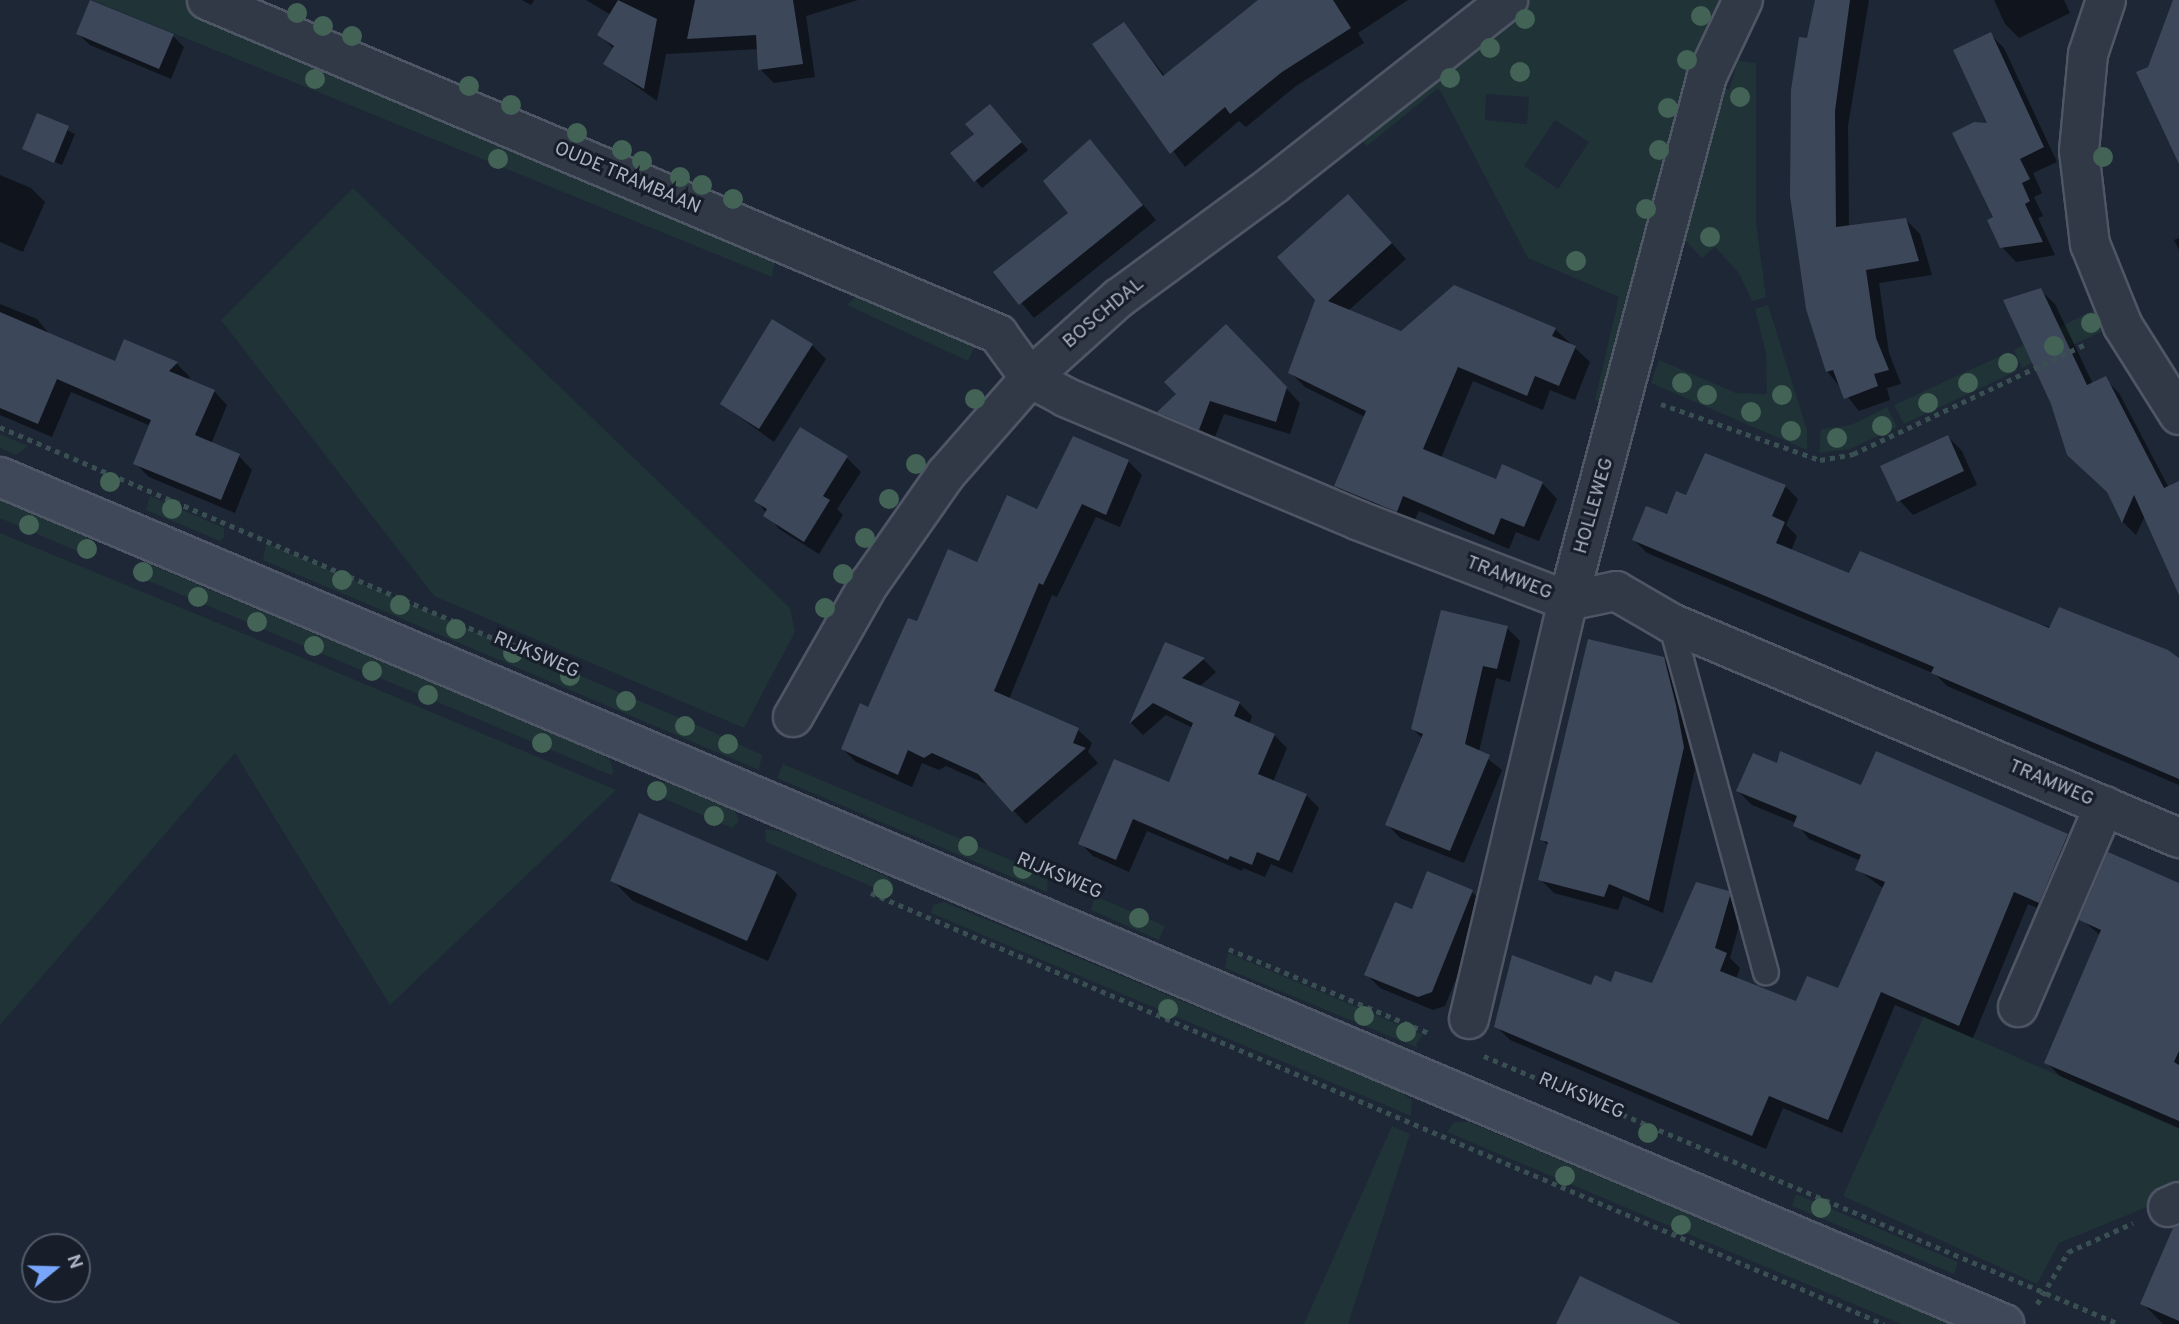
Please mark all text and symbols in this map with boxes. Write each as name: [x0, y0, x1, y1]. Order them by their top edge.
street label: OUDE TRAMBAAN: [550, 138, 704, 220]
street label: BOSCHDAL: [1059, 274, 1149, 354]
street label: HOLLEWEG: [1570, 455, 1620, 557]
street label: TRAMWEG: [1463, 552, 1555, 606]
street label: RIJKSWEG: [490, 628, 582, 684]
street label: TRAMWEG: [2005, 756, 2097, 812]
street label: RIJKSWEG: [1013, 849, 1105, 905]
street label: RIJKSWEG: [1535, 1069, 1627, 1125]
north arrow: [21, 1233, 91, 1303]
text: N: [60, 1251, 88, 1272]

